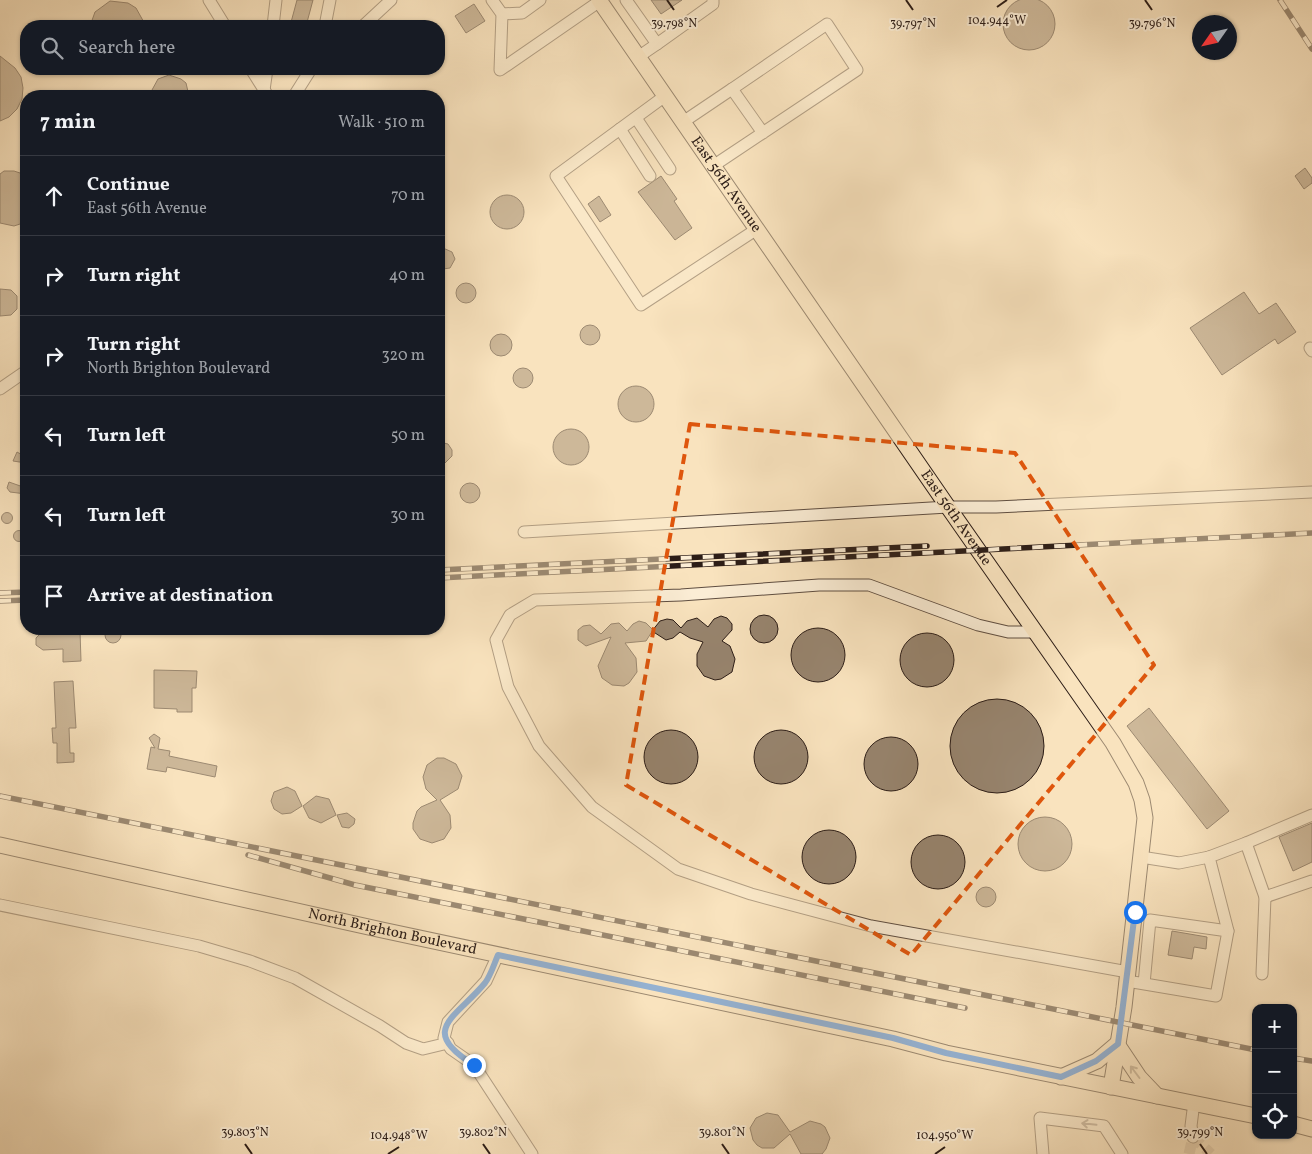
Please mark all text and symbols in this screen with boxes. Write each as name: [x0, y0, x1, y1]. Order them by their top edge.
text: 104.944°W: [968, 13, 1026, 29]
north arrow: [1192, 15, 1237, 60]
text: 39.798°N: [651, 16, 697, 32]
text: 39.797°N: [890, 16, 936, 32]
text: 39.796°N: [1129, 16, 1175, 32]
search box: [20, 20, 445, 75]
icon: search: [38, 34, 66, 62]
text: Search here: [78, 35, 175, 61]
text: 7 min: [40, 108, 96, 137]
text: Walk · 510 m: [338, 112, 425, 134]
street label: East 56th Avenue: [685, 132, 767, 237]
text: Continue: [87, 172, 170, 198]
icon: ahead: [40, 182, 68, 210]
text: 70 m: [391, 185, 425, 207]
text: East 56th Avenue: [87, 198, 207, 220]
icon: right: [40, 262, 68, 290]
text: Turn right: [87, 263, 180, 289]
text: 40 m: [389, 265, 425, 287]
text: Turn right: [87, 332, 180, 358]
icon: right: [40, 342, 68, 370]
text: 320 m: [381, 345, 425, 367]
text: North Brighton Boulevard: [87, 358, 270, 380]
icon: left: [40, 422, 68, 450]
text: Turn left: [87, 423, 166, 449]
text: 50 m: [391, 425, 425, 447]
street label: East 56th Avenue: [915, 466, 997, 570]
icon: left: [40, 502, 68, 530]
text: Turn left: [87, 503, 166, 529]
text: 30 m: [390, 505, 425, 527]
icon: arrive: [40, 582, 68, 610]
text: Arrive at destination: [87, 583, 273, 609]
route start: [1124, 901, 1147, 924]
street label: North Brighton Boulevard: [306, 903, 479, 960]
map controls: [1252, 1004, 1297, 1139]
button: +: [1252, 1004, 1297, 1049]
button: −: [1252, 1049, 1297, 1094]
route end: [463, 1054, 486, 1077]
one-way arrow: [1130, 1065, 1140, 1079]
button: locate: [1252, 1094, 1297, 1139]
one-way arrow: [1081, 1119, 1097, 1129]
text: 39.803°N: [221, 1125, 269, 1141]
text: 39.802°N: [459, 1125, 507, 1141]
text: 39.801°N: [699, 1125, 745, 1141]
text: 39.799°N: [1177, 1125, 1223, 1141]
text: 104.948°W: [370, 1128, 428, 1144]
text: 104.950°W: [916, 1128, 974, 1144]

